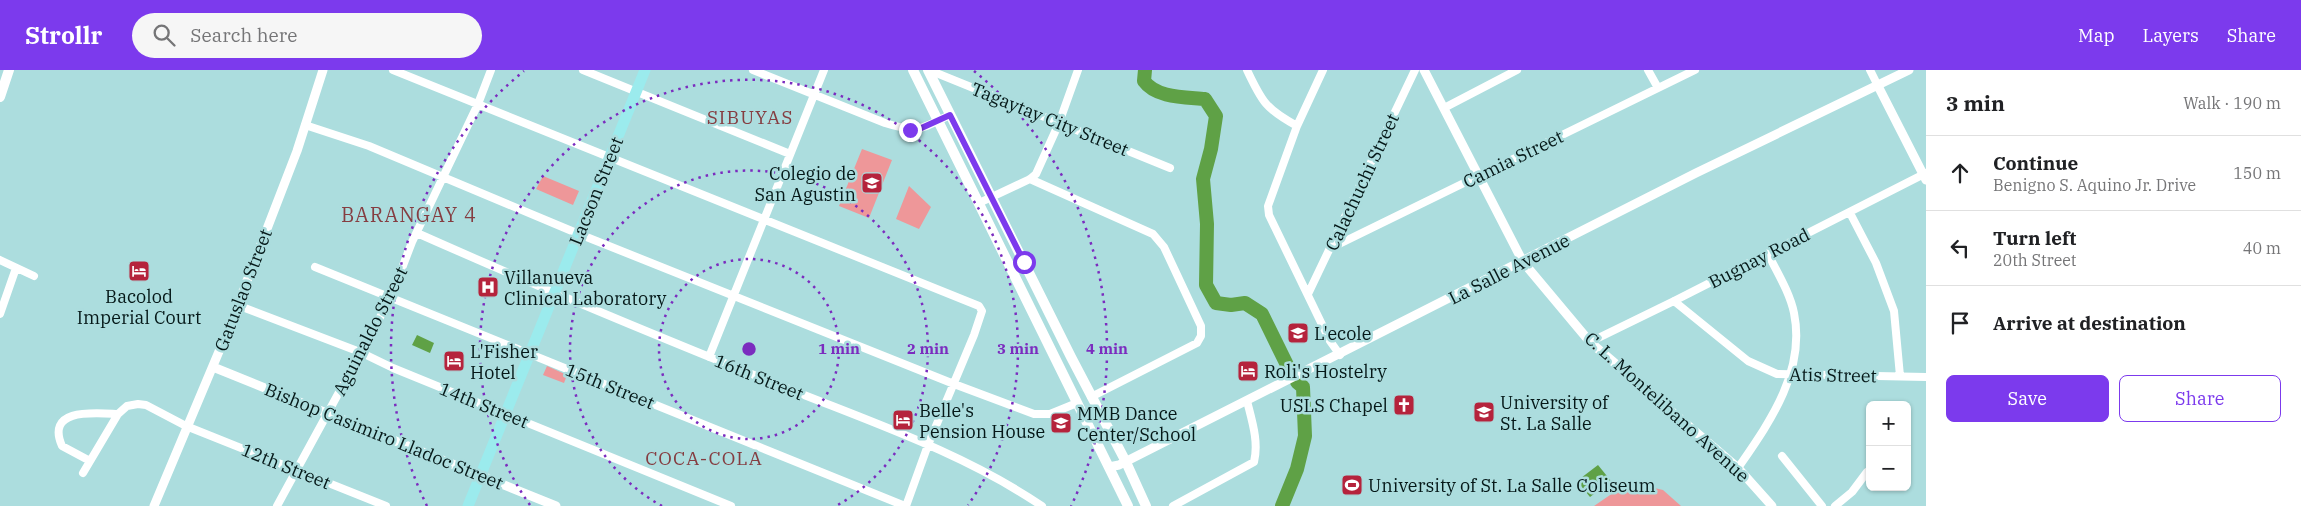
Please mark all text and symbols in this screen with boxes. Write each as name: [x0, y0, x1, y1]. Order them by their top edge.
search box: [132, 13, 482, 58]
text: Strollr: [25, 19, 102, 51]
icon: search: [150, 21, 178, 49]
text: Search here: [190, 23, 297, 47]
text: Map: [2078, 24, 2115, 47]
text: Layers: [2143, 24, 2199, 47]
text: Share: [2227, 24, 2276, 47]
street label: Tagaytay City Street: [968, 77, 1132, 161]
text: 3 min: [1946, 89, 2005, 117]
text: Walk · 190 m: [2183, 93, 2281, 113]
district label: SIBUYAS: [707, 105, 793, 129]
street label: Calachuchi Street: [1320, 110, 1404, 254]
route end: [899, 119, 922, 142]
street label: Camia Street: [1459, 125, 1567, 193]
street label: Lacson Street: [564, 133, 628, 249]
text: Continue: [1993, 151, 2078, 175]
icon: ahead: [1946, 159, 1974, 187]
place label: Colegio de San Agustin: [754, 162, 856, 206]
text: 150 m: [2233, 163, 2281, 183]
school or university icon: Colegio de San Agustin: [860, 171, 884, 195]
text: Benigno S. Aquino Jr. Drive: [1993, 175, 2196, 195]
district label: BARANGAY 4: [341, 201, 477, 228]
street label: Bugnay Road: [1704, 223, 1814, 293]
street label: Gatuslao Street: [209, 226, 277, 354]
text: Turn left: [1993, 226, 2076, 250]
street label: La Salle Avenue: [1445, 229, 1573, 309]
icon: left: [1946, 234, 1974, 262]
text: 40 m: [2243, 238, 2281, 258]
text: 20th Street: [1993, 250, 2077, 270]
route start: [1013, 251, 1036, 274]
hotel icon: Bacolod Imperial Court: [127, 259, 151, 283]
street label: Aguinaldo Street: [328, 263, 412, 399]
place label: Villanueva Clinical Laboratory: [504, 266, 667, 310]
hospital icon: Villanueva Clinical Laboratory: [476, 275, 500, 299]
place label: Bacolod Imperial Court: [77, 285, 201, 329]
icon: arrive: [1946, 309, 1974, 337]
text: Arrive at destination: [1993, 311, 2186, 335]
school or university icon: L'ecole: [1286, 321, 1310, 345]
place label: L'ecole: [1314, 322, 1371, 345]
street label: C. L. Montelibano Avenue: [1580, 327, 1754, 487]
text: 1 min: [818, 339, 860, 358]
text: 2 min: [907, 339, 949, 358]
text: 3 min: [997, 339, 1039, 358]
text: 4 min: [1086, 339, 1128, 358]
place label: L'Fisher Hotel: [470, 340, 538, 384]
centre of rings: [740, 340, 758, 358]
hotel icon: L'Fisher Hotel: [442, 349, 466, 373]
street label: 16th Street: [711, 349, 807, 405]
street label: 15th Street: [562, 358, 658, 414]
hotel icon: Roli's Hostelry: [1236, 359, 1260, 383]
place label: Roli's Hostelry: [1264, 360, 1387, 383]
street label: Atis Street: [1789, 363, 1877, 387]
button: Save: [1946, 375, 2109, 422]
button: Share: [2119, 375, 2281, 422]
street label: 14th Street: [436, 377, 532, 433]
street label: Bishop Casimiro Lladoc Street: [261, 378, 507, 494]
place label: University of St. La Salle: [1500, 391, 1610, 435]
church icon: USLS Chapel: [1392, 393, 1416, 417]
place label: USLS Chapel: [1280, 394, 1388, 417]
place label: Belle's Pension House: [919, 399, 1045, 443]
school or university icon: University of St. La Salle: [1472, 400, 1496, 424]
map controls: [1866, 401, 1911, 491]
button: +: [1866, 401, 1911, 446]
place label: MMB Dance Center/School: [1077, 402, 1196, 446]
hotel icon: Belle's Pension House: [891, 408, 915, 432]
school or university icon: MMB Dance Center/School: [1049, 411, 1073, 435]
street label: 12th Street: [238, 438, 334, 494]
district label: COCA-COLA: [645, 446, 763, 470]
button: −: [1866, 446, 1911, 491]
sports icon: University of St. La Salle Coliseum: [1340, 473, 1364, 497]
place label: University of St. La Salle Coliseum: [1368, 474, 1656, 497]

